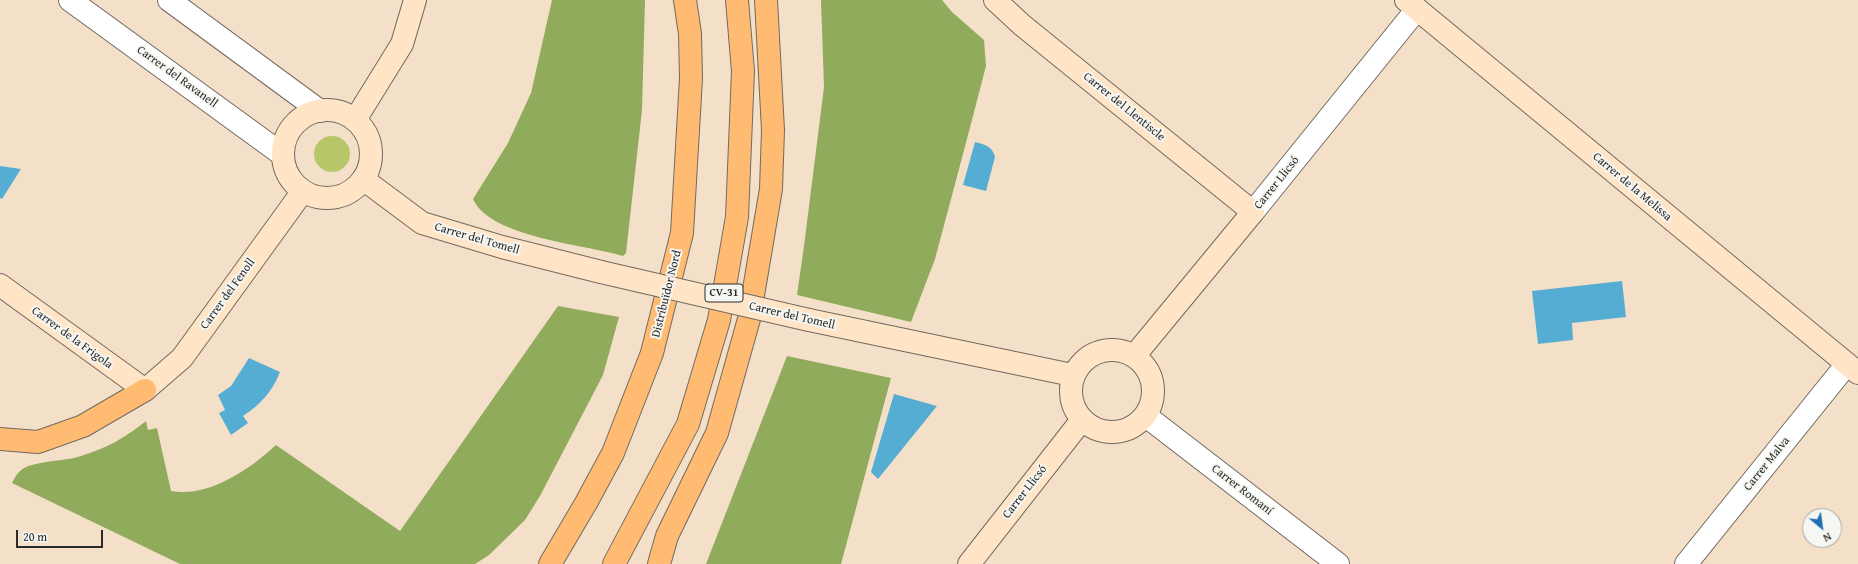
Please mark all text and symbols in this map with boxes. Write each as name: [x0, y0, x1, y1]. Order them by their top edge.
street label: Carrer del Ravanell: [134, 43, 220, 111]
street label: Carrer del Llentiscle: [1080, 70, 1168, 144]
street label: Carrer de la Melissa: [1589, 150, 1675, 224]
street label: Carrer Llicsó: [1251, 154, 1303, 212]
street label: Carrer del Tomell: [433, 220, 521, 258]
street label: Distribuïdor Nord: [649, 249, 685, 339]
street label: Carrer del Fenoll: [198, 256, 258, 332]
road number: CV-31: [705, 284, 743, 302]
street label: Carrer del Tomell: [748, 299, 836, 333]
street label: Carrer de la Frigola: [29, 304, 115, 372]
street label: Carrer Malva: [1741, 434, 1793, 494]
street label: Carrer Llicsó: [1000, 462, 1050, 522]
street label: Carrer Romaní: [1209, 462, 1275, 518]
north arrow: [1802, 508, 1842, 548]
scale bar: [18, 522, 105, 548]
text: 20 m: [23, 528, 47, 545]
text: N: [1820, 529, 1834, 546]

